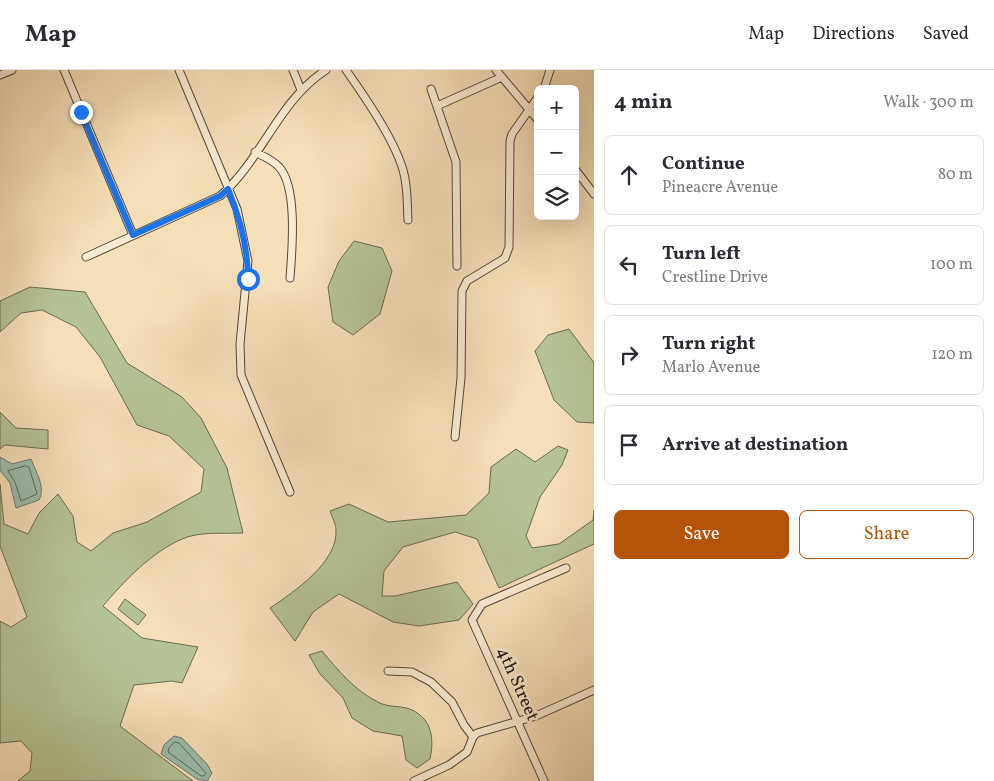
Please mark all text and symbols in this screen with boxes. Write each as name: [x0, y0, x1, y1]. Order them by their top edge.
text: Map: [25, 18, 76, 52]
text: Map: [748, 22, 784, 47]
text: Directions: [812, 22, 895, 47]
text: Saved: [923, 22, 969, 47]
map controls: [534, 85, 579, 220]
button: +: [534, 85, 579, 130]
text: 4 min: [614, 88, 673, 117]
text: Walk · 300 m: [883, 92, 974, 114]
route end: [70, 101, 93, 124]
button: −: [534, 130, 579, 175]
text: Continue: [662, 151, 745, 177]
icon: ahead: [615, 161, 643, 189]
text: 80 m: [938, 164, 973, 186]
button: layers: [534, 175, 579, 220]
text: Pineacre Avenue: [662, 177, 778, 199]
text: Turn left: [662, 241, 741, 267]
icon: left: [615, 251, 643, 279]
text: 100 m: [930, 254, 973, 276]
text: Crestline Drive: [662, 267, 768, 289]
route start: [237, 268, 260, 291]
text: Turn right: [662, 331, 755, 357]
icon: right: [615, 341, 643, 369]
text: 120 m: [931, 344, 973, 366]
text: Marlo Avenue: [662, 357, 760, 379]
icon: arrive: [615, 431, 643, 459]
text: Arrive at destination: [662, 432, 848, 458]
button: Save: [614, 510, 789, 559]
button: Share: [799, 510, 974, 559]
street label: 4th Street: [490, 643, 544, 725]

